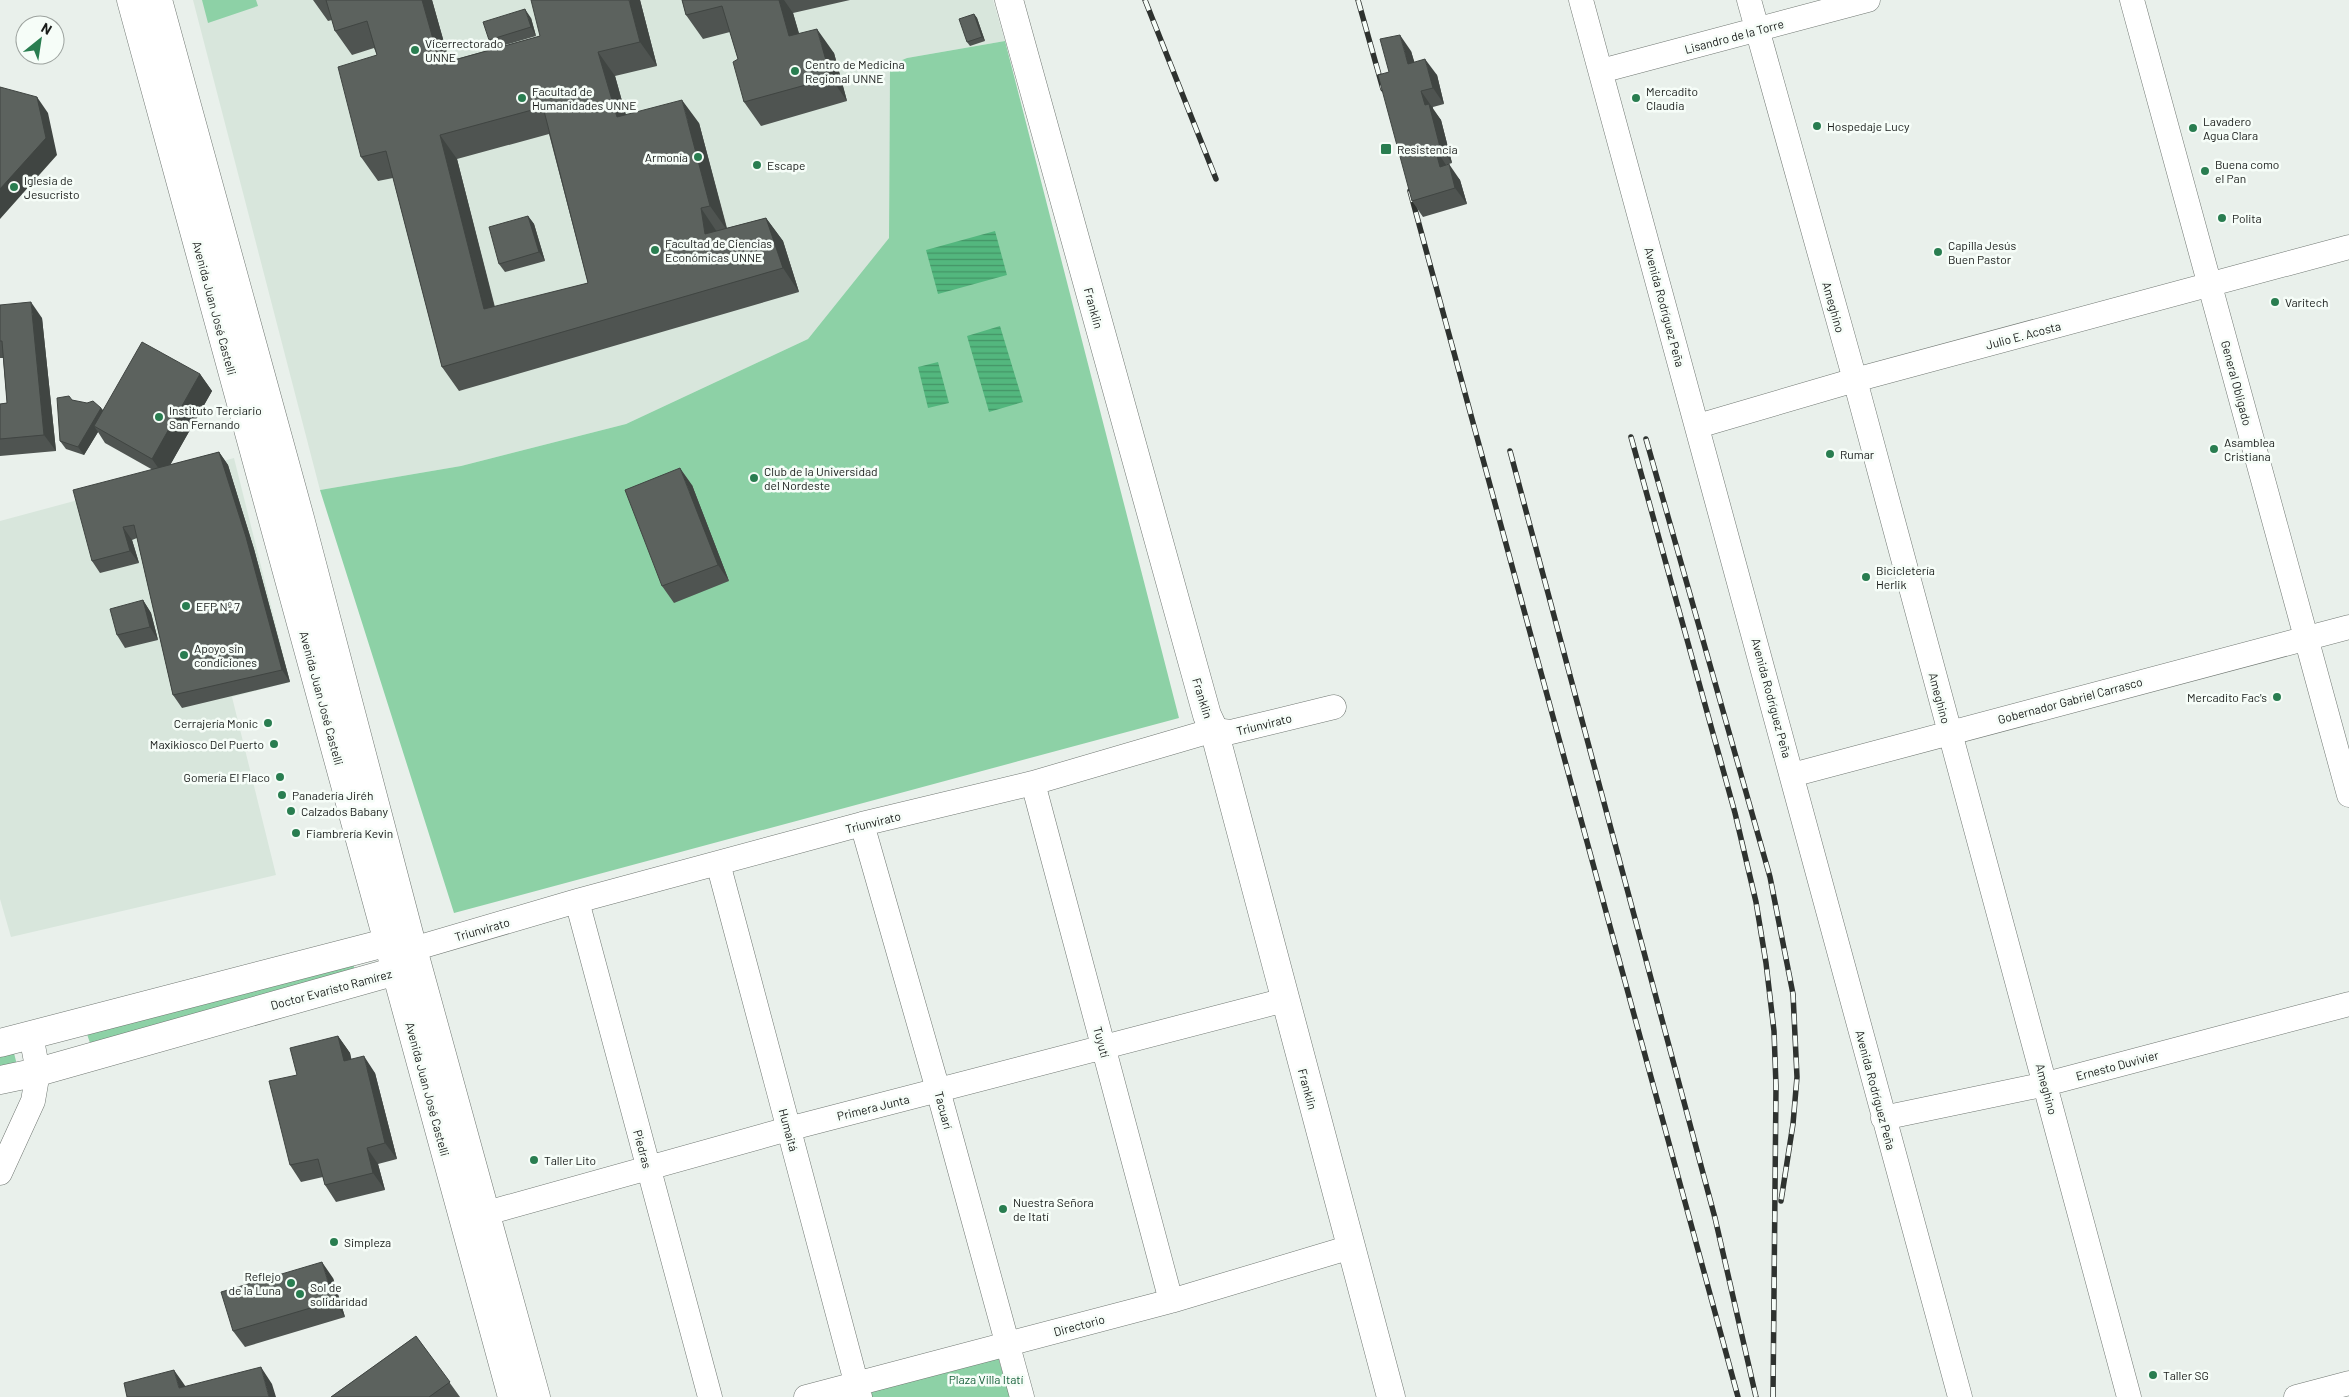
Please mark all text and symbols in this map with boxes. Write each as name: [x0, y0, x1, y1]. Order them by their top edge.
north arrow: [15, 15, 65, 65]
street label: Lisandro de la Torre: [1683, 16, 1785, 56]
text: N: [38, 19, 55, 38]
place label: Vicerrectorado UNNE: [425, 36, 503, 64]
marker: Vicerrectorado UNNE: [409, 44, 421, 56]
place label: Centro de Medicina Regional UNNE: [805, 57, 905, 85]
marker: Centro de Medicina Regional UNNE: [789, 65, 801, 77]
place label: Facultad de Humanidades UNNE: [532, 84, 637, 112]
place label: Mercadito Claudia: [1646, 84, 1698, 112]
marker: Facultad de Humanidades UNNE: [516, 92, 528, 104]
marker: Mercadito Claudia: [1630, 92, 1642, 104]
place label: Lavadero Agua Clara: [2203, 114, 2258, 142]
place label: Hospedaje Lucy: [1827, 119, 1910, 133]
marker: Hospedaje Lucy: [1811, 120, 1823, 132]
marker: Lavadero Agua Clara: [2187, 122, 2199, 134]
marker: Resistencia: [1379, 142, 1393, 156]
place label: Resistencia: [1397, 142, 1458, 156]
place label: Armonía: [645, 150, 688, 164]
marker: Armonía: [692, 151, 704, 163]
place label: Buena como el Pan: [2215, 157, 2279, 185]
place label: Escape: [767, 158, 805, 172]
marker: Escape: [751, 159, 763, 171]
marker: Buena como el Pan: [2199, 165, 2211, 177]
place label: Iglesia de Jesucristo: [24, 173, 80, 201]
marker: Iglesia de Jesucristo: [8, 181, 20, 193]
place label: Polita: [2232, 211, 2262, 225]
marker: Polita: [2216, 212, 2228, 224]
place label: Facultad de Ciencias Económicas UNNE: [665, 236, 772, 264]
place label: Capilla Jesús Buen Pastor: [1948, 238, 2017, 266]
street label: Avenida Juan José Castelli: [190, 239, 240, 377]
marker: Facultad de Ciencias Económicas UNNE: [649, 244, 661, 256]
street label: Avenida Rodríguez Peña: [1642, 245, 1688, 369]
marker: Capilla Jesús Buen Pastor: [1932, 246, 1944, 258]
street label: Ameghino: [1820, 280, 1848, 334]
street label: Franklin: [1082, 286, 1106, 330]
place label: Varitech: [2285, 295, 2328, 309]
marker: Varitech: [2269, 296, 2281, 308]
street label: Julio E. Acosta: [1984, 318, 2062, 352]
street label: General Obligado: [2219, 339, 2255, 427]
place label: Instituto Terciario San Fernando: [169, 403, 262, 431]
marker: Instituto Terciario San Fernando: [153, 411, 165, 423]
place label: Asamblea Cristiana: [2224, 435, 2275, 463]
marker: Asamblea Cristiana: [2208, 443, 2220, 455]
place label: Rumar: [1840, 447, 1875, 461]
marker: Rumar: [1824, 448, 1836, 460]
place label: Club de la Universidad del Nordeste: [764, 464, 878, 492]
marker: Club de la Universidad del Nordeste: [748, 472, 760, 484]
place label: Bicicletería Herlik: [1876, 563, 1935, 591]
marker: Bicicletería Herlik: [1860, 571, 1872, 583]
place label: EFP Nº 7: [196, 599, 240, 613]
marker: EFP Nº 7: [180, 600, 192, 612]
street label: Avenida Juan José Castelli: [297, 629, 347, 767]
street label: Avenida Rodríguez Peña: [1749, 636, 1795, 760]
place label: Apoyo sin condiciones: [194, 641, 257, 669]
marker: Apoyo sin condiciones: [178, 649, 190, 661]
street label: Ameghino: [1926, 671, 1954, 725]
street label: Gobernador Gabriel Carrasco: [1996, 674, 2144, 726]
street label: Franklin: [1190, 676, 1216, 720]
place label: Mercadito Fac's: [2187, 690, 2267, 704]
marker: Mercadito Fac's: [2271, 691, 2283, 703]
street label: Triunvirato: [1235, 710, 1293, 738]
place label: Cerrajería Monic: [174, 716, 258, 730]
marker: Cerrajería Monic: [262, 717, 274, 729]
place label: Maxikiosco Del Puerto: [150, 737, 264, 751]
marker: Maxikiosco Del Puerto: [268, 738, 280, 750]
place label: Gomería El Flaco: [184, 770, 270, 784]
marker: Gomería El Flaco: [274, 771, 286, 783]
place label: Panadería Jiréh: [292, 788, 373, 802]
marker: Panadería Jiréh: [276, 789, 288, 801]
place label: Calzados Babany: [301, 804, 388, 818]
marker: Calzados Babany: [285, 805, 297, 817]
street label: Triunvirato: [844, 808, 902, 836]
place label: Fiambrería Kevin: [306, 826, 393, 840]
marker: Fiambrería Kevin: [290, 827, 302, 839]
street label: Triunvirato: [453, 915, 511, 943]
street label: Doctor Evaristo Ramírez: [269, 966, 393, 1012]
street label: Avenida Juan José Castelli: [403, 1020, 453, 1158]
street label: Tuyutí: [1091, 1025, 1113, 1060]
street label: Avenida Rodríguez Peña: [1853, 1028, 1899, 1152]
street label: Ernesto Duvivier: [2074, 1047, 2161, 1083]
street label: Ameghino: [2033, 1062, 2061, 1116]
street label: Franklin: [1296, 1067, 1320, 1111]
street label: Tacuarí: [932, 1090, 956, 1131]
street label: Primera Junta: [835, 1091, 911, 1123]
street label: Humaitá: [777, 1107, 801, 1153]
street label: Piedras: [631, 1128, 655, 1170]
place label: Taller Lito: [544, 1153, 596, 1167]
marker: Taller Lito: [528, 1154, 540, 1166]
place label: Nuestra Señora de Itatí: [1013, 1195, 1094, 1223]
marker: Nuestra Señora de Itatí: [997, 1203, 1009, 1215]
place label: Simpleza: [344, 1235, 391, 1249]
marker: Simpleza: [328, 1236, 340, 1248]
place label: Reflejo de la Luna: [229, 1269, 281, 1297]
marker: Reflejo de la Luna: [285, 1277, 297, 1289]
place label: Sol de solidaridad: [310, 1280, 367, 1308]
marker: Sol de solidaridad: [294, 1288, 306, 1300]
street label: Directorio: [1052, 1311, 1106, 1339]
place label: Taller SG: [2163, 1368, 2209, 1382]
marker: Taller SG: [2147, 1369, 2159, 1381]
park label: Plaza Villa Itatí: [949, 1372, 1024, 1386]

